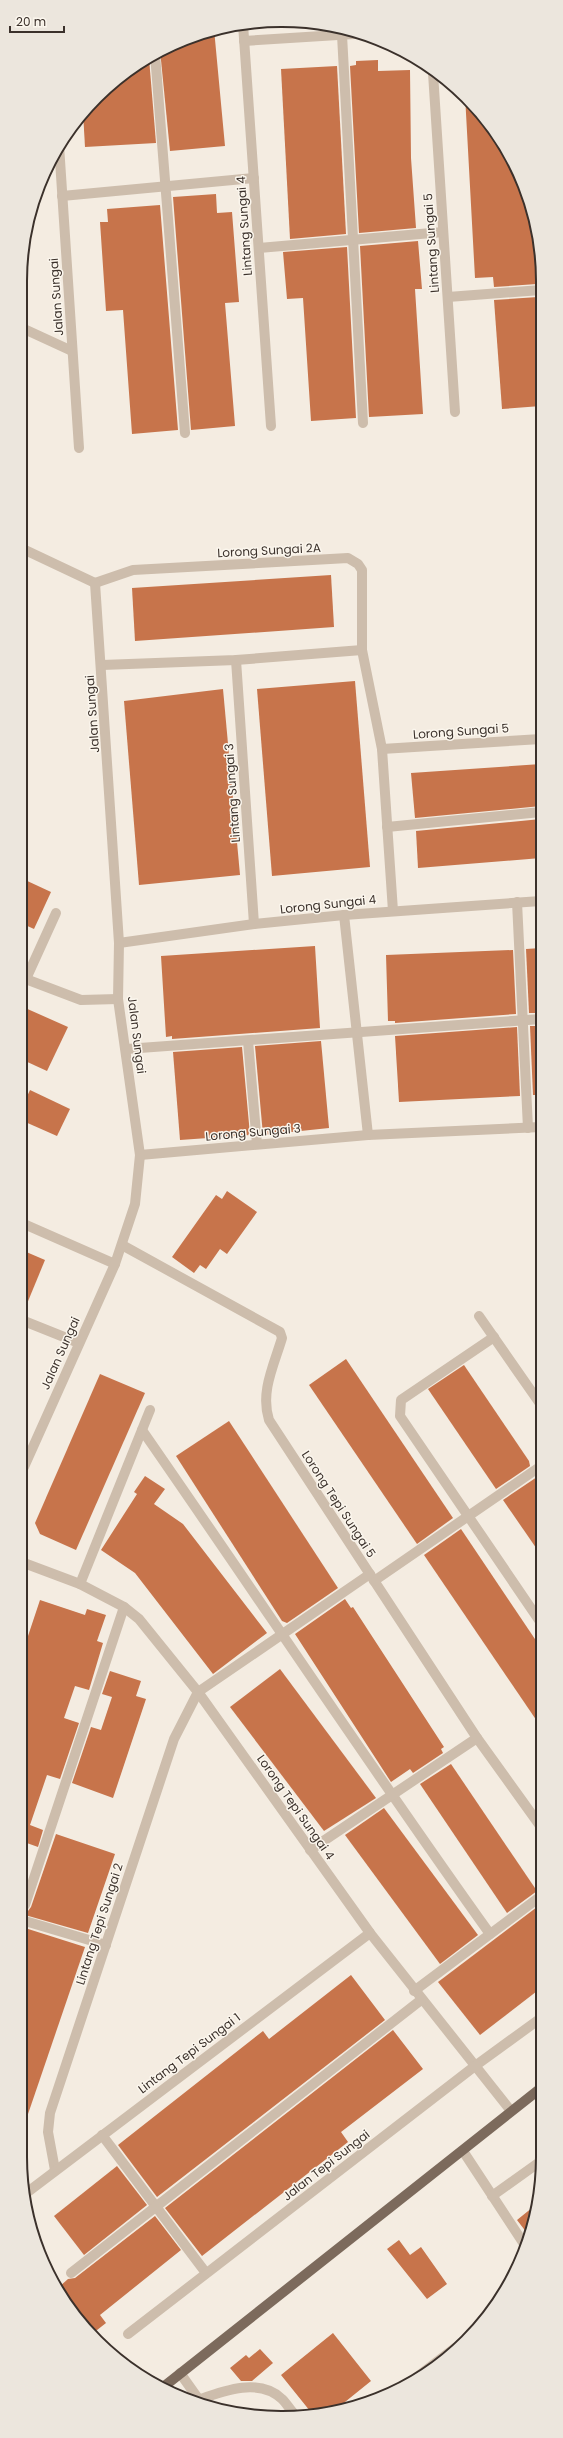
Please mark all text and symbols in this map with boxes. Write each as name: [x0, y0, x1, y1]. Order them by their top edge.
scale bar: [10, 8, 64, 34]
text: 20 m: [16, 13, 46, 30]
street label: Lintang Sungai 4: [232, 175, 256, 276]
street label: Lintang Sungai 5: [419, 193, 443, 293]
street label: Jalan Sungai: [45, 257, 67, 337]
street label: Lorong Sungai 2A: [217, 539, 321, 561]
street label: Jalan Sungai: [81, 674, 103, 754]
street label: Lorong Sungai 5: [412, 719, 510, 743]
street label: Lintang Sungai 3: [220, 743, 244, 843]
street label: Lorong Sungai 4: [279, 890, 377, 917]
street label: Jalan Sungai: [124, 995, 150, 1075]
street label: Lorong Sungai 3: [205, 1119, 301, 1145]
street label: Jalan Sungai: [36, 1314, 84, 1392]
street label: Lorong Tepi Sungai 5: [298, 1447, 380, 1561]
street label: Lorong Tepi Sungai 4: [253, 1751, 339, 1863]
street label: Lintang Tepi Sungai 2: [71, 1861, 127, 1987]
street label: Lintang Tepi Sungai 1: [134, 2009, 244, 2097]
street label: Jalan Tepi Sungai: [279, 2126, 373, 2204]

